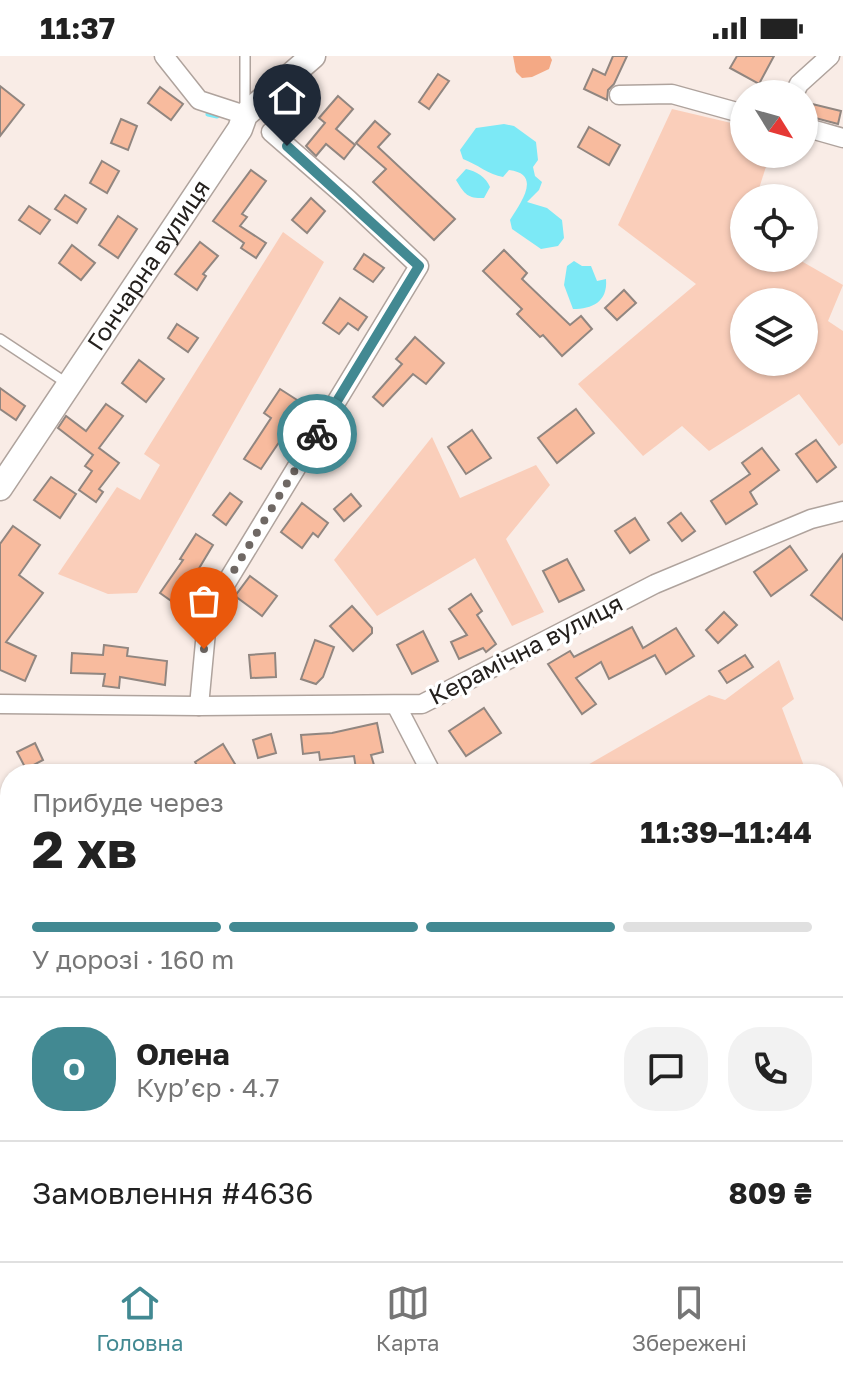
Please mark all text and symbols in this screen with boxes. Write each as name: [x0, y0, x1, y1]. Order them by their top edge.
text: 11:37: [40, 10, 115, 46]
pin: [253, 64, 321, 146]
icon: home: [265, 76, 309, 120]
north arrow: [730, 80, 818, 168]
map controls: [730, 80, 818, 376]
street label: Гончарна вулиця: [80, 173, 215, 355]
button: locate: [730, 184, 818, 272]
button: layers: [730, 288, 818, 376]
courier: [277, 394, 357, 474]
icon: bike: [295, 412, 339, 456]
pin: [170, 567, 238, 649]
icon: bag: [182, 579, 226, 623]
street label: Керамічна вулиця: [424, 587, 627, 710]
text: Прибуде через: [32, 787, 224, 818]
text: 11:39–11:44: [640, 814, 812, 850]
text: 2 хв: [32, 817, 137, 879]
text: У дорозі · 160 m: [32, 944, 234, 975]
button: chat: [624, 1027, 708, 1111]
button: phone: [728, 1027, 812, 1111]
text: Олена: [136, 1036, 230, 1072]
text: О: [62, 1051, 86, 1087]
text: Кур’єр · 4.7: [136, 1072, 280, 1103]
text: Замовлення #4636: [32, 1175, 313, 1211]
text: 809 ₴: [728, 1175, 812, 1211]
tab: Головна: [96, 1281, 183, 1356]
tab: Карта: [376, 1281, 439, 1356]
tab: Збережені: [632, 1281, 747, 1356]

